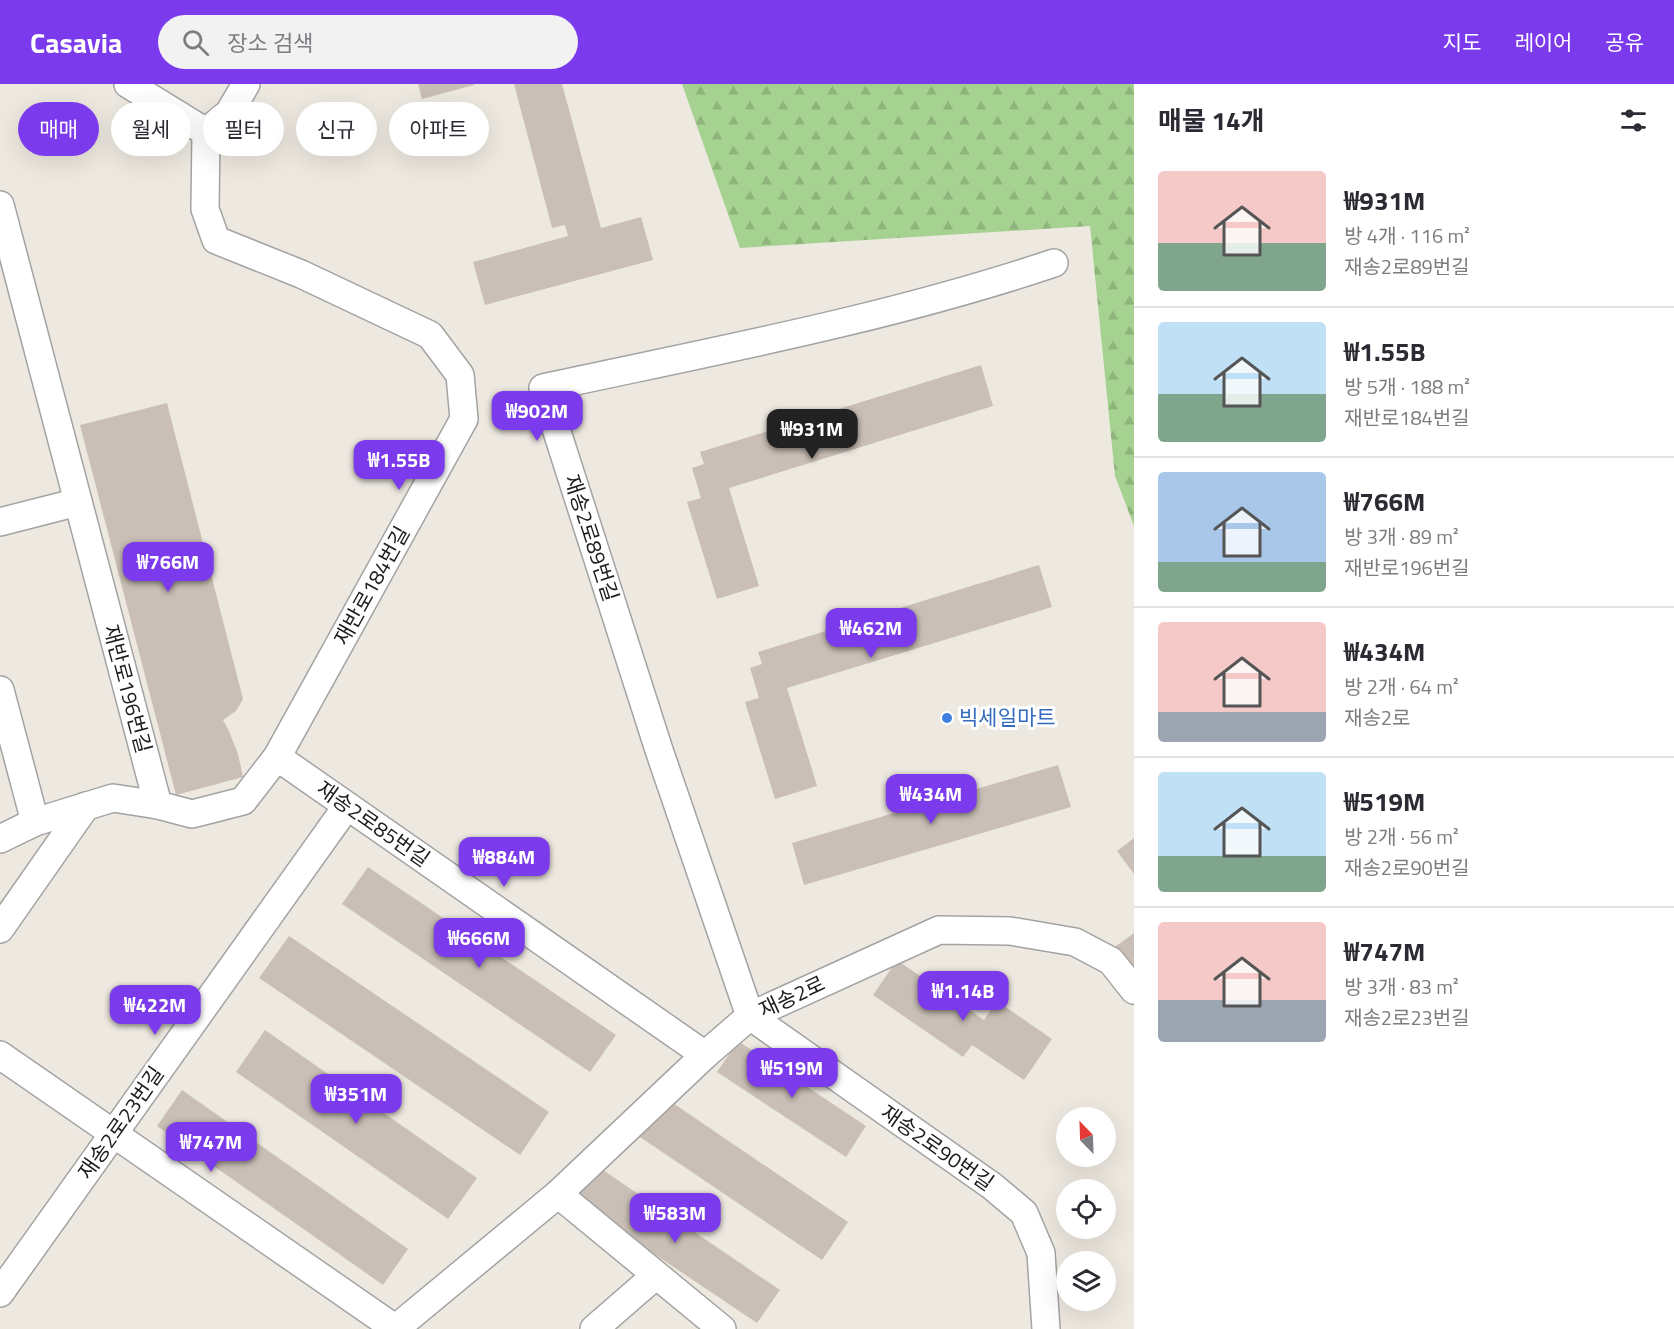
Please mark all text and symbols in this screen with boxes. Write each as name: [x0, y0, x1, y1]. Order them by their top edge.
search box: [158, 15, 578, 69]
text: Casavia: [30, 21, 122, 64]
icon: search: [179, 26, 212, 59]
text: 장소 검색: [227, 26, 313, 60]
text: 지도: [1443, 26, 1481, 58]
text: 레이어: [1514, 26, 1572, 58]
text: 공유: [1605, 26, 1644, 58]
text: 매물 14개: [1158, 101, 1265, 140]
chip: 매매: [18, 102, 99, 156]
chip: 월세: [111, 102, 191, 156]
chip: 필터: [203, 102, 284, 156]
chip: 신규: [296, 102, 377, 156]
chip: 아파트: [389, 102, 489, 156]
icon: filters: [1617, 104, 1650, 137]
text: ₩931M: [1344, 181, 1425, 220]
icon: home: [1206, 195, 1278, 267]
text: 방 4개 · 116 m²: [1344, 220, 1470, 251]
text: 재송2로89번길: [1344, 251, 1470, 282]
text: ₩1.55B: [1344, 332, 1426, 371]
icon: home: [1206, 346, 1278, 418]
text: 방 5개 · 188 m²: [1344, 371, 1470, 402]
pin: ₩902M: [495, 391, 579, 442]
text: ₩902M: [506, 395, 568, 426]
text: 재반로184번길: [1344, 402, 1470, 433]
pin: ₩931M: [770, 409, 854, 460]
text: ₩931M: [781, 413, 843, 444]
pin: ₩1.55B: [350, 440, 448, 491]
text: ₩1.55B: [368, 444, 430, 475]
street label: 재송2로89번길: [556, 470, 628, 605]
text: ₩766M: [1344, 482, 1425, 521]
icon: home: [1206, 496, 1278, 568]
street label: 재반로184번길: [325, 520, 417, 651]
text: 방 3개 · 89 m²: [1344, 521, 1459, 552]
pin: ₩766M: [126, 542, 210, 593]
text: ₩766M: [137, 546, 199, 577]
text: 재반로196번길: [1344, 552, 1470, 583]
pin: ₩462M: [829, 608, 913, 659]
text: ₩462M: [840, 612, 902, 643]
street label: 재반로196번길: [95, 621, 160, 757]
text: ₩434M: [1344, 632, 1425, 671]
icon: home: [1206, 646, 1278, 718]
text: 방 2개 · 64 m²: [1344, 671, 1459, 702]
place label: 빅세일마트: [959, 701, 1056, 733]
text: 재송2로: [1344, 702, 1410, 733]
marker: 빅세일마트: [940, 711, 954, 725]
street label: 재송2로85번길: [310, 772, 437, 874]
pin: ₩434M: [889, 774, 973, 825]
text: ₩434M: [900, 778, 962, 809]
text: ₩519M: [1344, 782, 1425, 821]
icon: home: [1206, 796, 1278, 868]
text: 방 2개 · 56 m²: [1344, 821, 1459, 852]
pin: ₩884M: [462, 837, 546, 888]
text: ₩884M: [473, 841, 535, 872]
text: 재송2로90번길: [1344, 852, 1470, 883]
pin: ₩666M: [437, 918, 521, 969]
text: ₩666M: [448, 922, 510, 953]
text: ₩747M: [1344, 932, 1425, 971]
icon: home: [1206, 946, 1278, 1018]
street label: 재송2로: [753, 967, 830, 1025]
pin: ₩1.14B: [914, 971, 1012, 1022]
text: 방 3개 · 83 m²: [1344, 971, 1459, 1002]
text: ₩1.14B: [932, 975, 994, 1006]
pin: ₩422M: [113, 985, 197, 1036]
text: ₩422M: [124, 989, 186, 1020]
text: 재송2로23번길: [1344, 1002, 1470, 1033]
pin: ₩519M: [750, 1048, 834, 1099]
text: ₩519M: [761, 1052, 823, 1083]
street label: 재송2로23번길: [69, 1059, 171, 1186]
pin: ₩351M: [314, 1074, 398, 1125]
text: ₩351M: [325, 1078, 387, 1109]
street label: 재송2로90번길: [874, 1096, 1001, 1198]
north arrow: [1056, 1107, 1116, 1167]
map controls: [1056, 1107, 1116, 1311]
pin: ₩747M: [169, 1122, 253, 1173]
text: ₩747M: [180, 1126, 242, 1157]
button: locate: [1056, 1179, 1116, 1239]
pin: ₩583M: [633, 1193, 717, 1244]
text: ₩583M: [644, 1197, 706, 1228]
button: layers: [1056, 1251, 1116, 1311]

